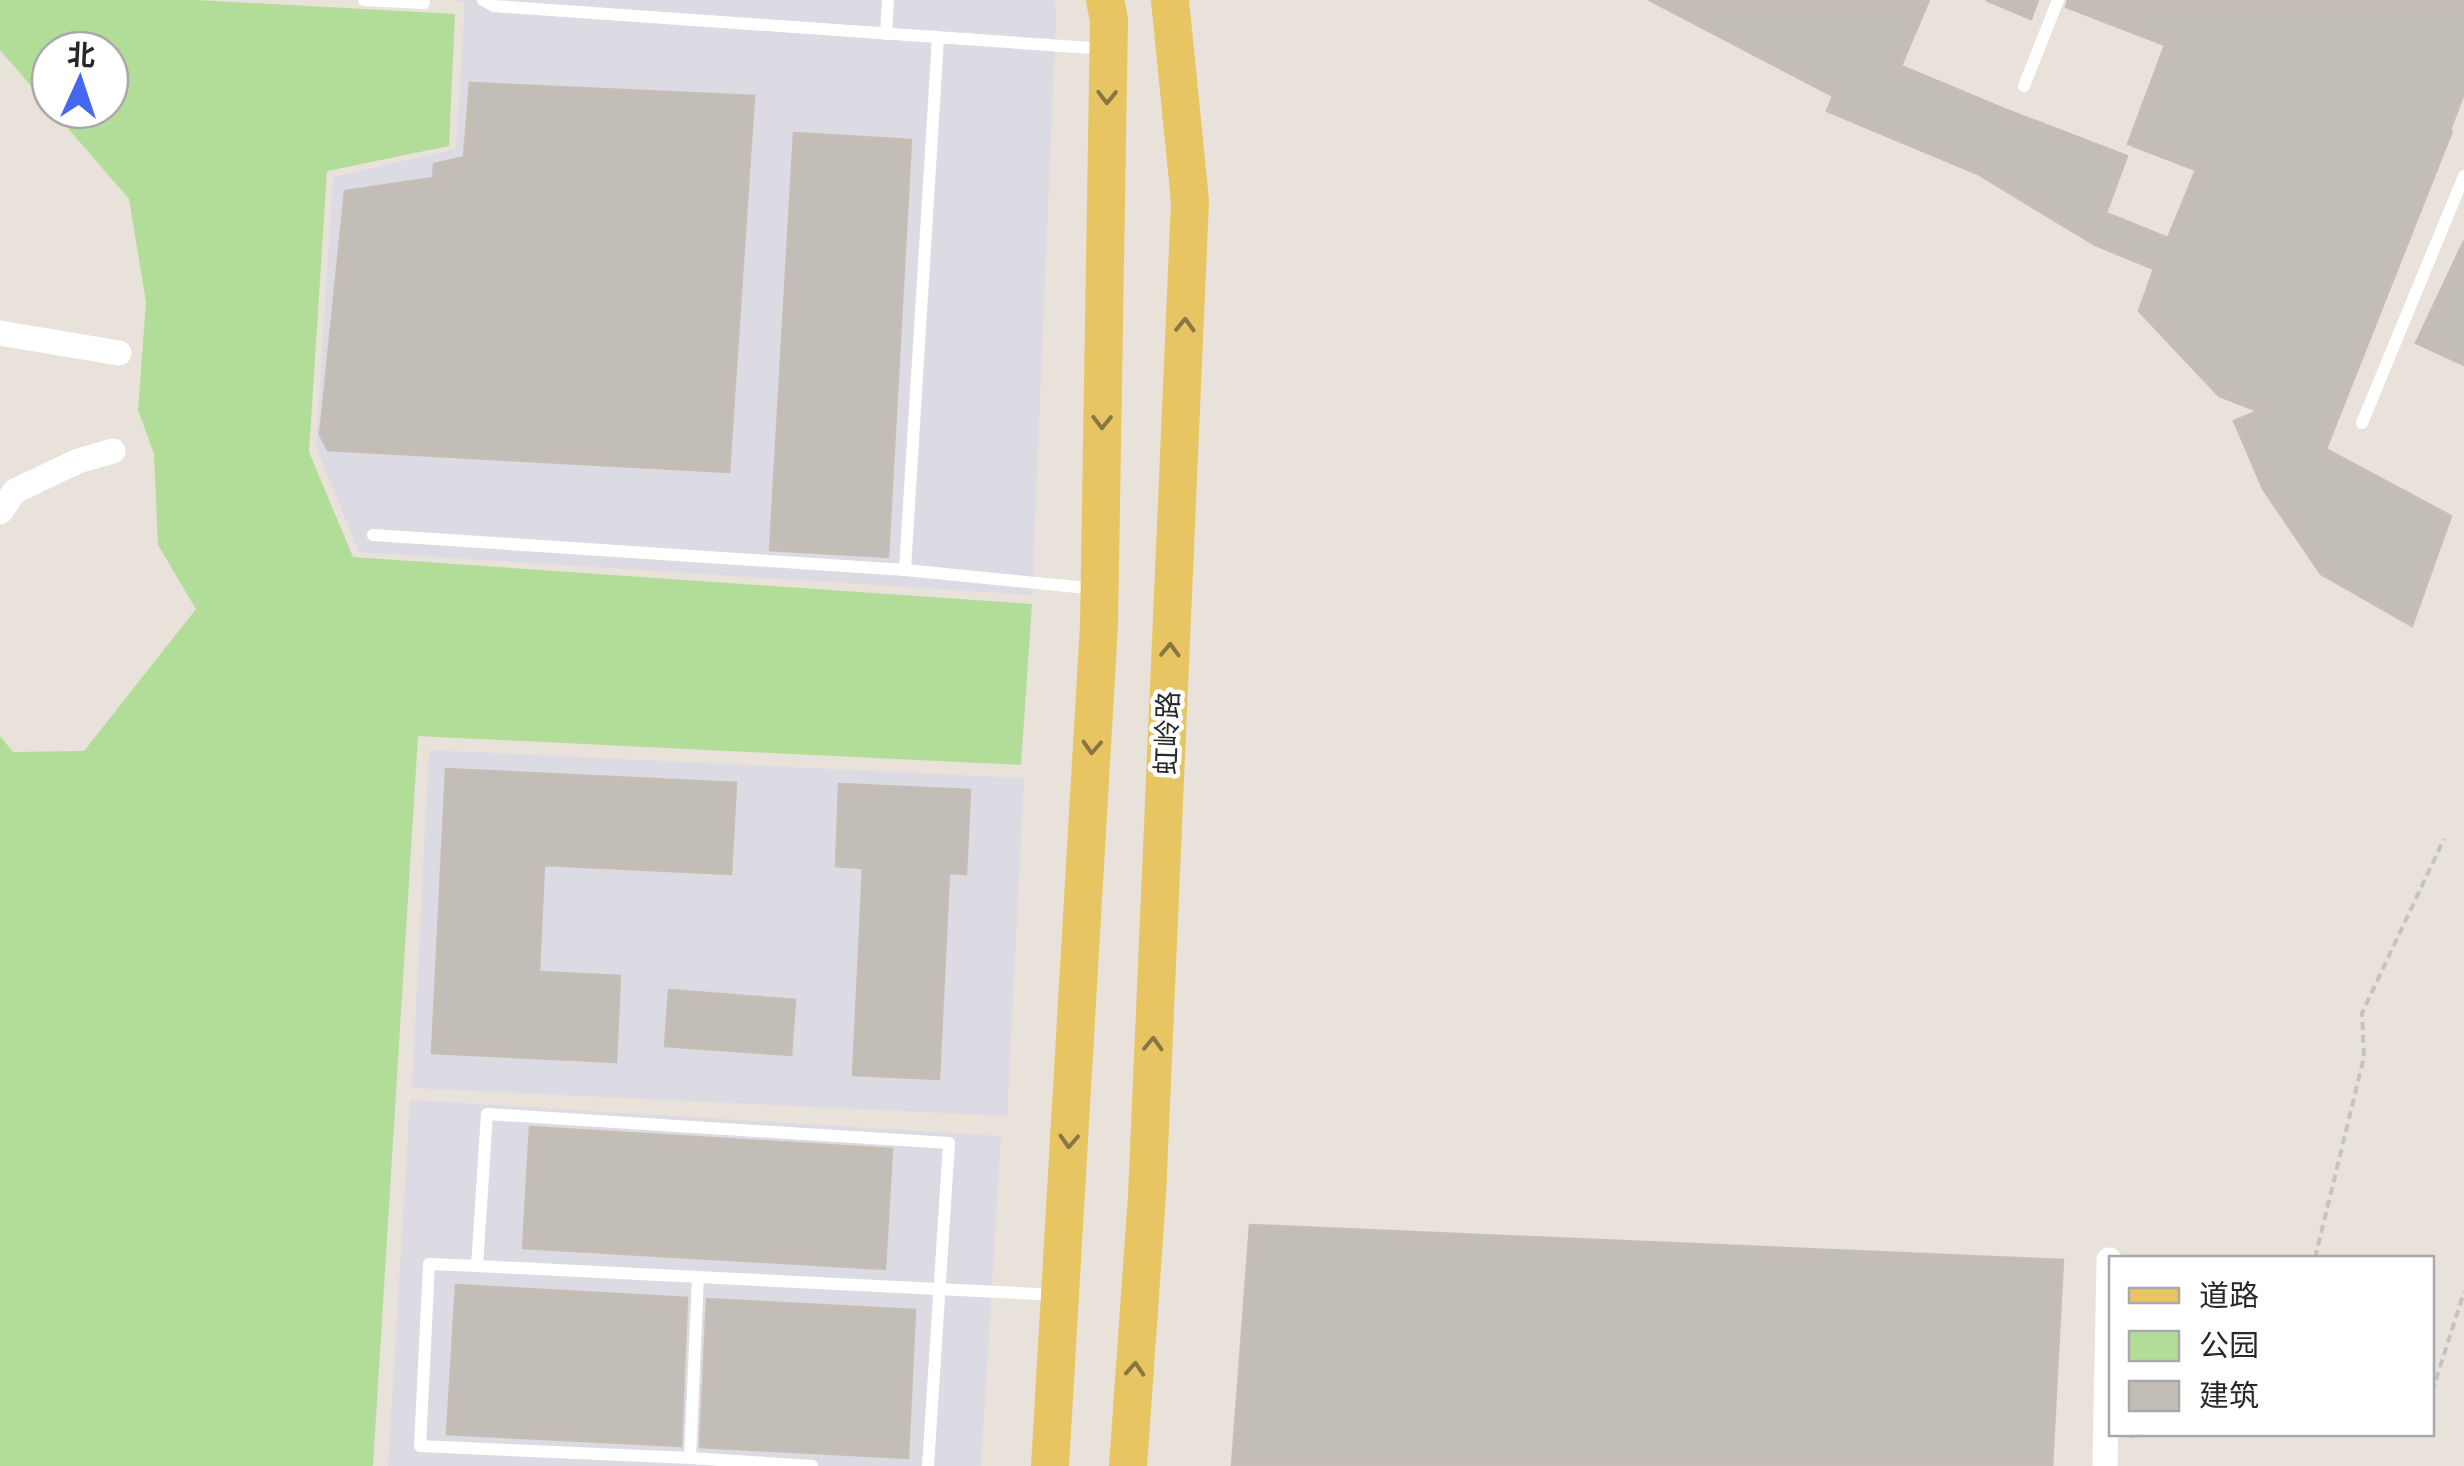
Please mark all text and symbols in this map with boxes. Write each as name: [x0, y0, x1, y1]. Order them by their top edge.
north arrow: [30, 30, 130, 130]
text: 北: [67, 38, 96, 71]
one-way arrow: [1097, 90, 1118, 106]
one-way arrow: [1174, 316, 1195, 332]
one-way arrow: [1091, 416, 1113, 431]
one-way arrow: [1160, 641, 1181, 657]
street label: 虹岭路: [1150, 690, 1183, 776]
one-way arrow: [1082, 739, 1103, 755]
one-way arrow: [1142, 1036, 1163, 1052]
one-way arrow: [1059, 1134, 1080, 1150]
legend: [2109, 1256, 2434, 1436]
text: 道路: [2199, 1278, 2259, 1312]
text: 公园: [2199, 1328, 2259, 1362]
one-way arrow: [1124, 1360, 1145, 1376]
text: 建筑: [2199, 1378, 2259, 1412]

